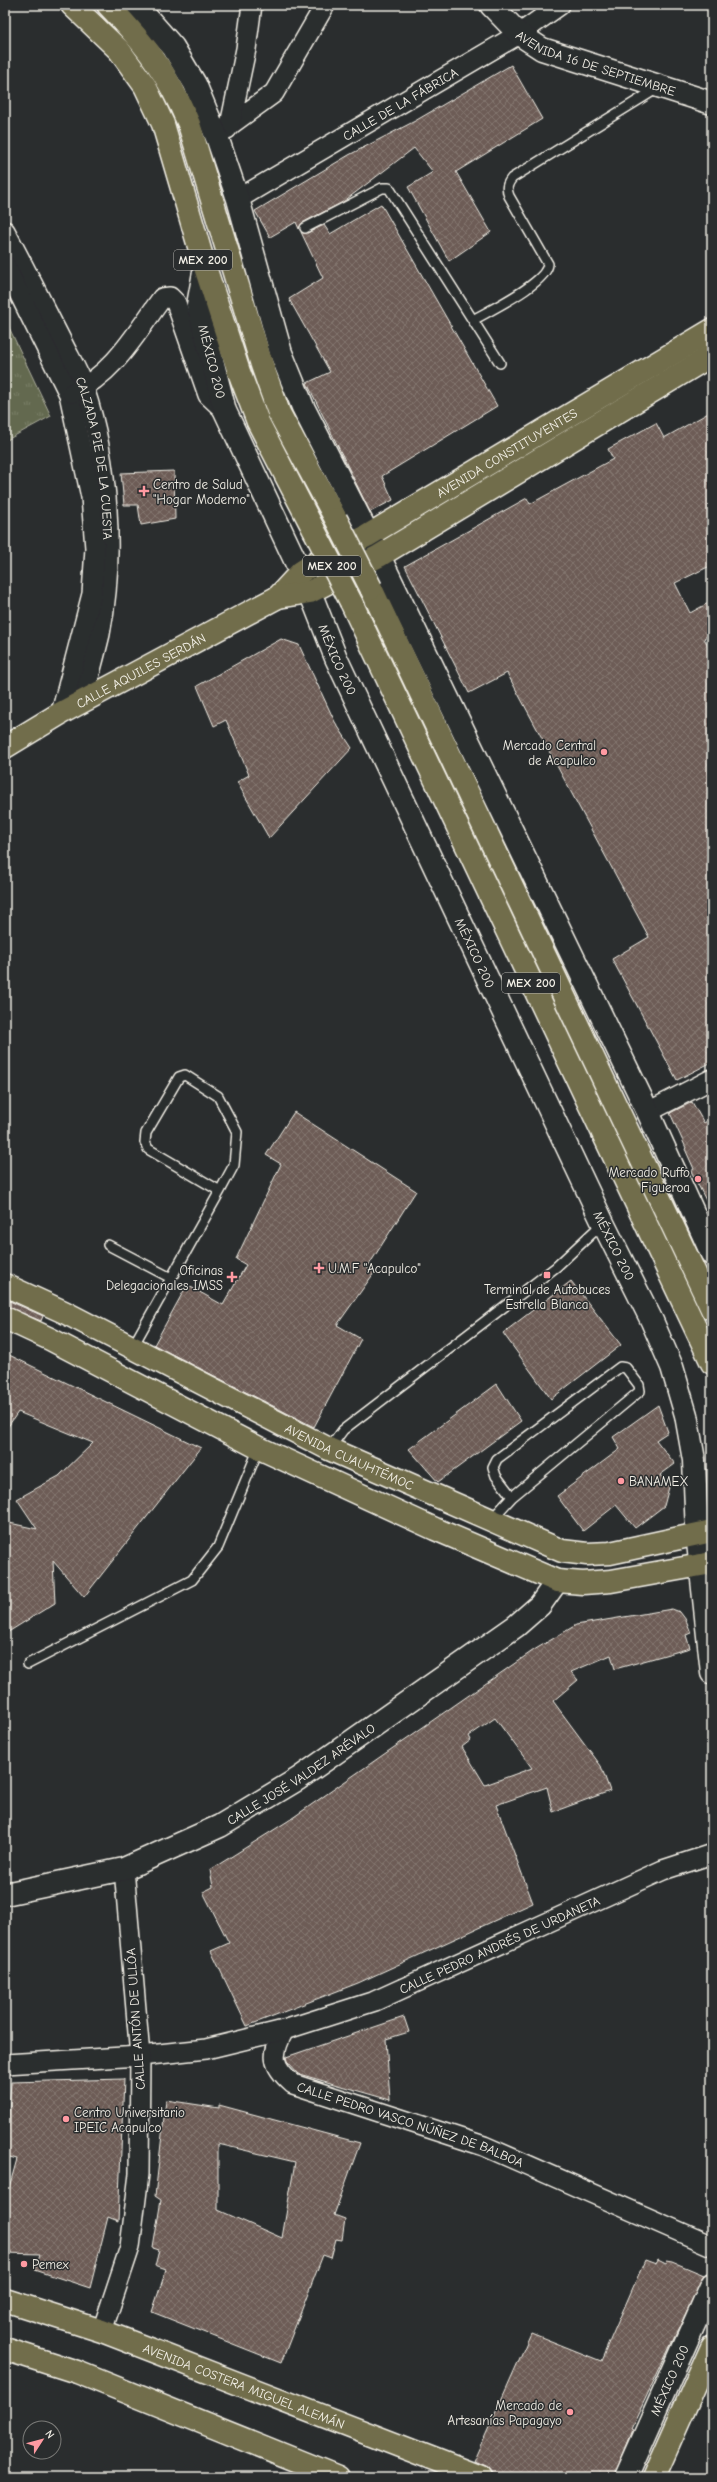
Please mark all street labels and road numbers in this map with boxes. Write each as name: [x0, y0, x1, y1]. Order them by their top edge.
street label: AVENIDA 16 DE SEPTIEMBRE: [513, 27, 677, 99]
street label: CALLE DE LA FÁBRICA: [340, 65, 461, 144]
road number: MEX 200: [174, 250, 232, 270]
street label: MÉXICO 200: [195, 323, 229, 400]
street label: CALZADA PIE DE LA CUESTA: [72, 374, 115, 540]
street label: AVENIDA CONSTITUYENTES: [434, 405, 580, 501]
road number: MEX 200: [303, 556, 361, 576]
street label: MÉXICO 200: [315, 622, 359, 698]
street label: CALLE AQUILES SERDÁN: [74, 630, 208, 711]
street label: MÉXICO 200: [452, 916, 498, 991]
road number: MEX 200: [502, 973, 560, 993]
street label: MÉXICO 200: [590, 1209, 637, 1283]
street label: AVENIDA CUAUHTÉMOC: [282, 1421, 416, 1493]
street label: CALLE JOSÉ VALDEZ ARÉVALO: [224, 1720, 378, 1828]
street label: CALLE PEDRO ANDRÉS DE URDANETA: [397, 1893, 602, 1997]
street label: CALLE ANTÓN DE ULLÓA: [122, 1947, 148, 2090]
street label: CALLE PEDRO VASCO NÚÑEZ DE BALBOA: [295, 2079, 526, 2171]
street label: AVENIDA COSTERA MIGUEL ALEMÁN: [141, 2341, 347, 2432]
street label: MÉXICO 200: [647, 2343, 692, 2418]

